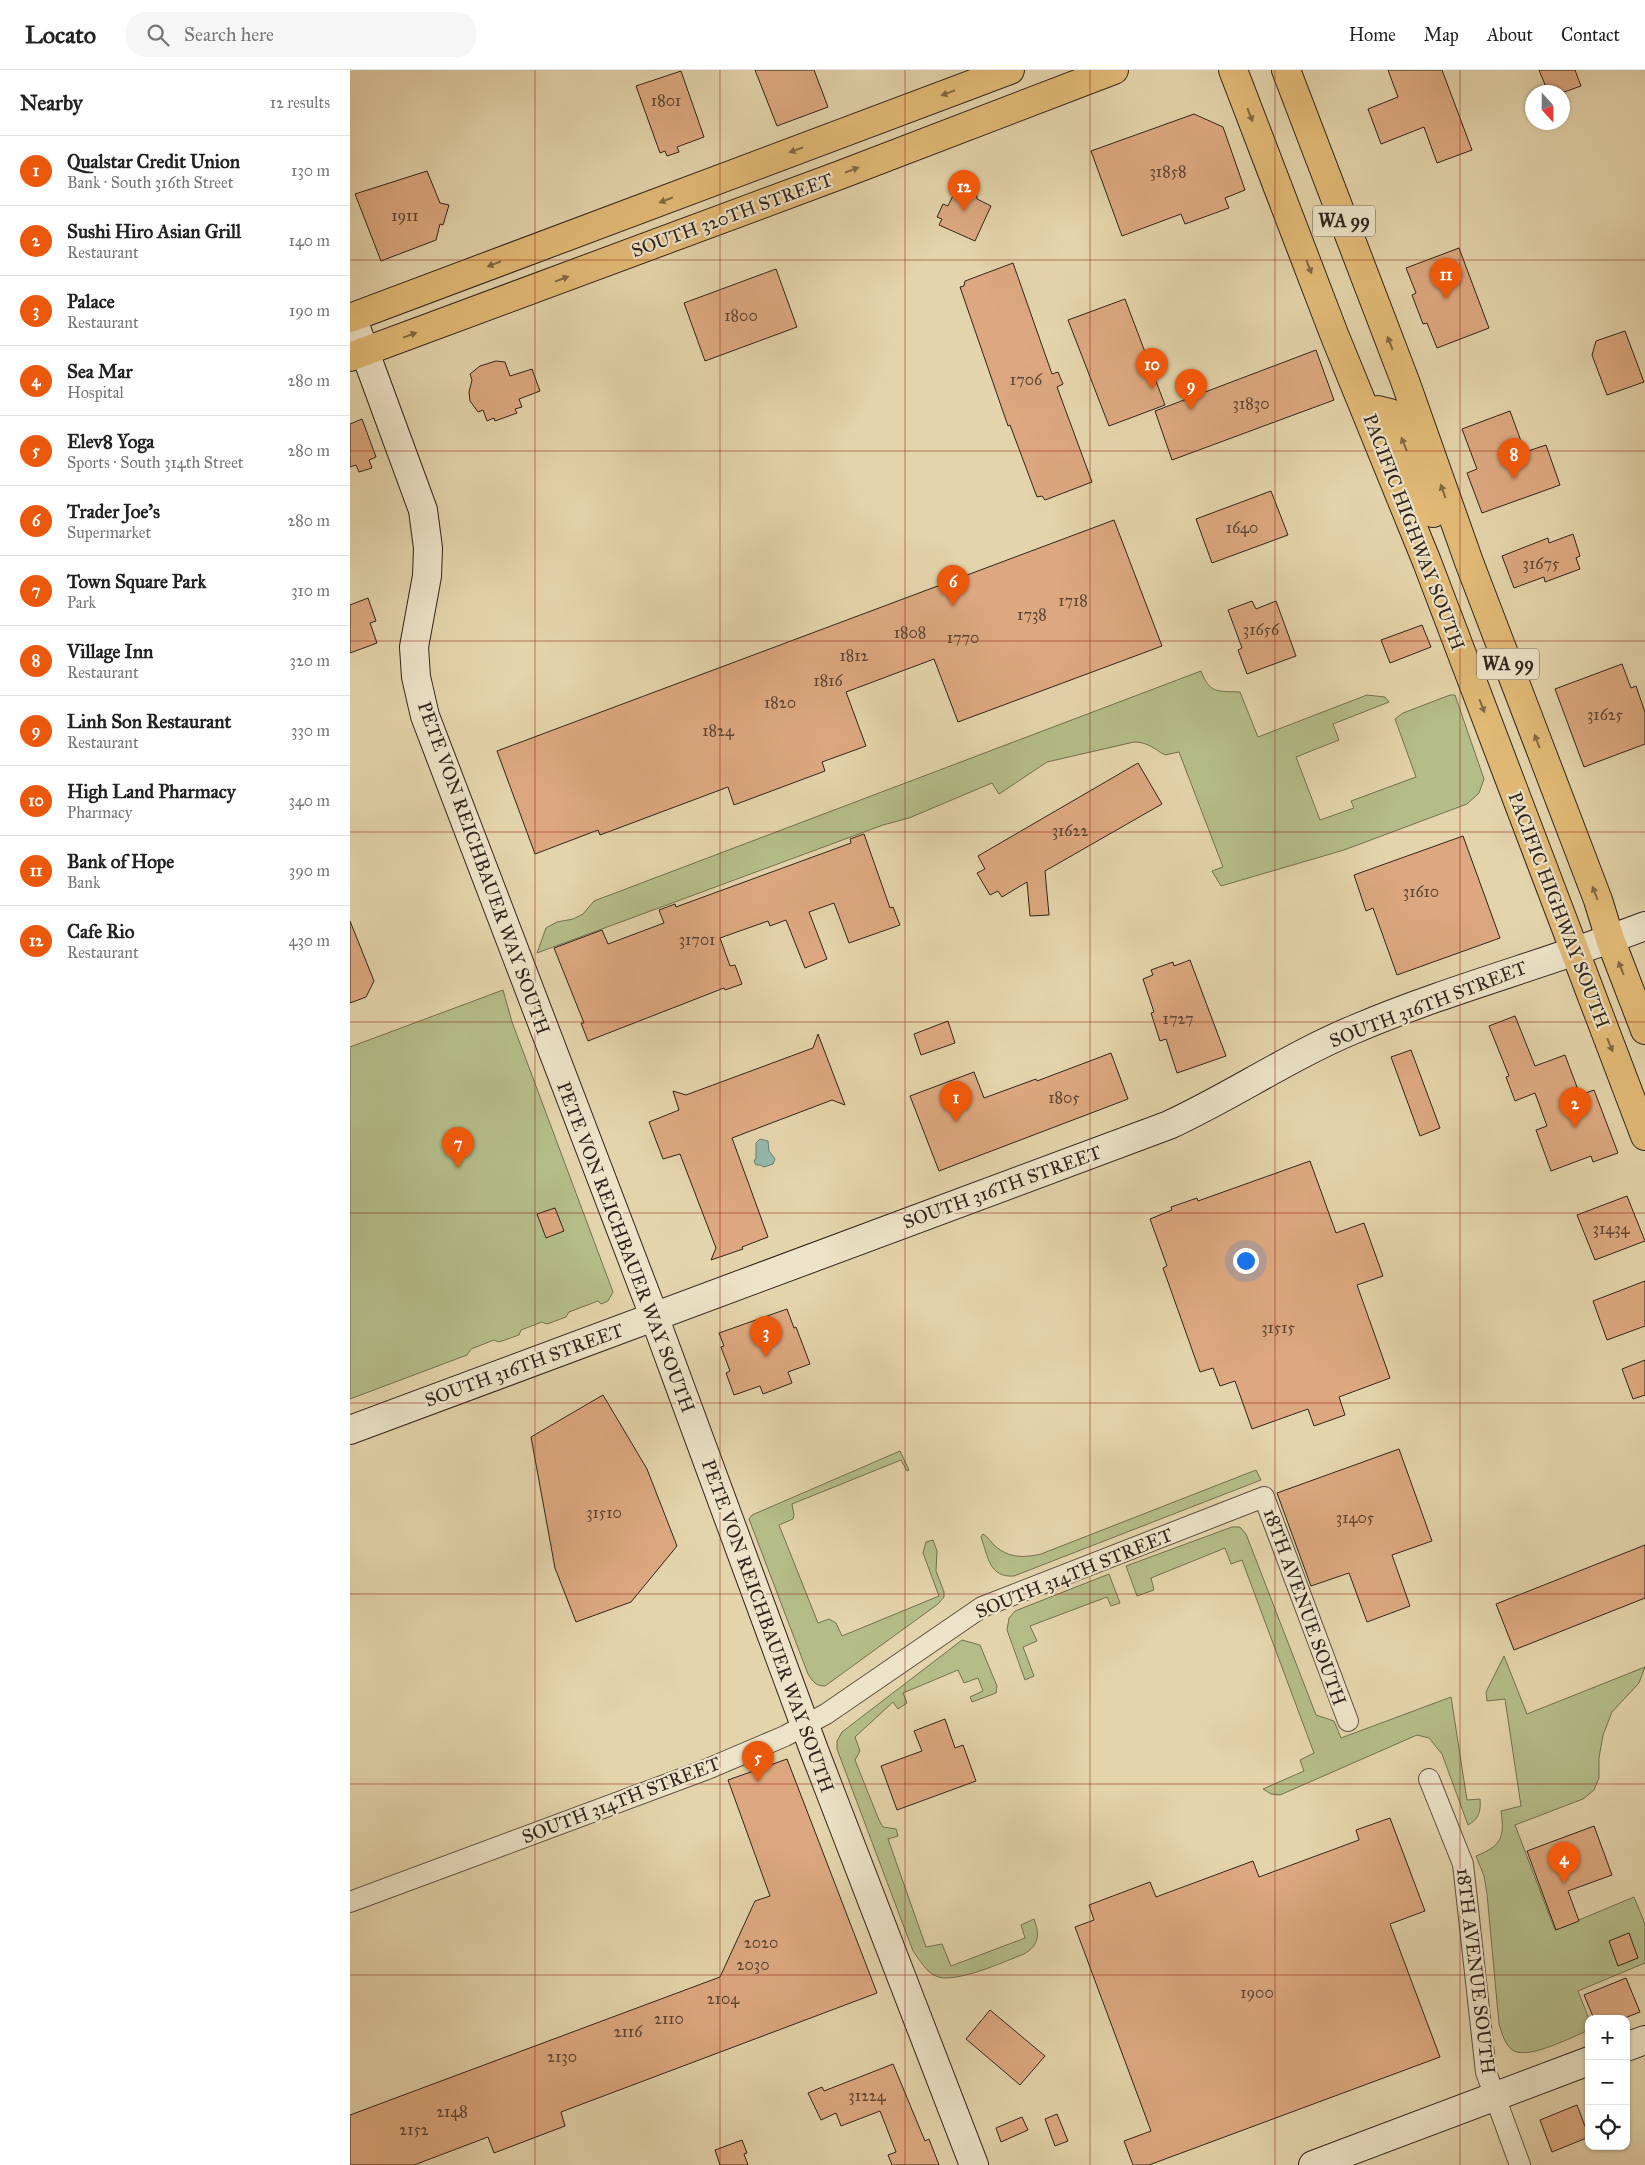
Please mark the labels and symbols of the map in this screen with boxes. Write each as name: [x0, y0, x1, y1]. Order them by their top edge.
north arrow: [1525, 85, 1570, 130]
one-way arrow: [941, 90, 956, 98]
house number: 1801: [651, 91, 681, 110]
one-way arrow: [1247, 108, 1254, 123]
one-way arrow: [788, 146, 803, 154]
house number: 31858: [1149, 162, 1187, 181]
one-way arrow: [845, 166, 860, 174]
street label: SOUTH 320TH STREET: [628, 168, 836, 262]
pin: 12: [948, 170, 980, 211]
one-way arrow: [658, 196, 673, 204]
house number: 1911: [391, 206, 419, 225]
road number: WA 99: [1313, 206, 1375, 236]
pin: 11: [1430, 258, 1462, 299]
one-way arrow: [486, 260, 501, 268]
one-way arrow: [1305, 260, 1313, 274]
one-way arrow: [555, 274, 569, 282]
house number: 1800: [724, 306, 758, 325]
one-way arrow: [402, 331, 417, 338]
one-way arrow: [1386, 335, 1394, 350]
pin: 10: [1136, 348, 1168, 389]
pin: 9: [1175, 369, 1207, 410]
house number: 1706: [1010, 370, 1043, 389]
house number: 31830: [1233, 394, 1269, 413]
street label: PACIFIC HIGHWAY SOUTH: [1358, 411, 1470, 653]
one-way arrow: [1400, 437, 1408, 451]
pin: 8: [1498, 438, 1530, 479]
one-way arrow: [1439, 483, 1447, 498]
house number: 1640: [1226, 518, 1258, 537]
house number: 31675: [1523, 554, 1560, 573]
pin: 6: [937, 565, 969, 606]
house number: 1718: [1058, 591, 1088, 610]
house number: 1738: [1017, 605, 1047, 624]
house number: 31656: [1243, 620, 1280, 639]
house number: 1808: [894, 623, 926, 642]
house number: 1770: [947, 628, 979, 647]
house number: 1812: [839, 646, 869, 665]
road number: WA 99: [1477, 648, 1539, 680]
house number: 1816: [813, 671, 843, 690]
house number: 1820: [764, 693, 796, 712]
street label: PETE VON REICHBAUER WAY SOUTH: [413, 698, 555, 1038]
one-way arrow: [1479, 698, 1486, 713]
house number: 31625: [1587, 705, 1624, 724]
house number: 1824: [702, 721, 735, 740]
one-way arrow: [1533, 734, 1541, 748]
street label: PACIFIC HIGHWAY SOUTH: [1503, 789, 1615, 1031]
house number: 31622: [1052, 821, 1088, 840]
house number: 31610: [1403, 882, 1439, 901]
one-way arrow: [1591, 886, 1599, 900]
house number: 31701: [679, 930, 715, 949]
street label: SOUTH 316TH STREET: [1326, 956, 1530, 1052]
one-way arrow: [1617, 960, 1625, 975]
house number: 1727: [1163, 1009, 1193, 1028]
one-way arrow: [1607, 1038, 1614, 1053]
street label: PETE VON REICHBAUER WAY SOUTH: [552, 1078, 700, 1416]
pin: 1: [940, 1081, 972, 1122]
pin: 2: [1559, 1087, 1591, 1128]
house number: 1805: [1048, 1088, 1080, 1107]
pin: 7: [442, 1127, 474, 1168]
street label: SOUTH 316TH STREET: [900, 1140, 1104, 1234]
house number: 31434: [1593, 1219, 1631, 1238]
your location: [1233, 1248, 1259, 1274]
pin: 3: [750, 1316, 782, 1357]
street label: SOUTH 316TH STREET: [422, 1318, 626, 1412]
house number: 31515: [1261, 1318, 1295, 1337]
street label: PETE VON REICHBAUER WAY SOUTH: [697, 1456, 839, 1796]
house number: 31510: [586, 1503, 622, 1522]
street label: 18TH AVENUE SOUTH: [1259, 1505, 1351, 1709]
house number: 31405: [1336, 1508, 1375, 1527]
street label: SOUTH 314TH STREET: [972, 1523, 1176, 1623]
pin: 5: [742, 1741, 774, 1782]
street label: SOUTH 314TH STREET: [519, 1752, 723, 1848]
pin: 4: [1548, 1842, 1580, 1883]
street label: 18TH AVENUE SOUTH: [1452, 1866, 1500, 2076]
house number: 2020: [744, 1933, 778, 1952]
house number: 2030: [737, 1955, 769, 1974]
house number: 1900: [1240, 1983, 1274, 2002]
house number: 2104: [707, 1989, 740, 2008]
house number: 2110: [654, 2009, 684, 2028]
house number: 2116: [614, 2022, 643, 2041]
house number: 2130: [547, 2047, 577, 2066]
house number: 31224: [848, 2086, 887, 2105]
house number: 2148: [436, 2102, 468, 2121]
house number: 2152: [399, 2120, 429, 2139]

